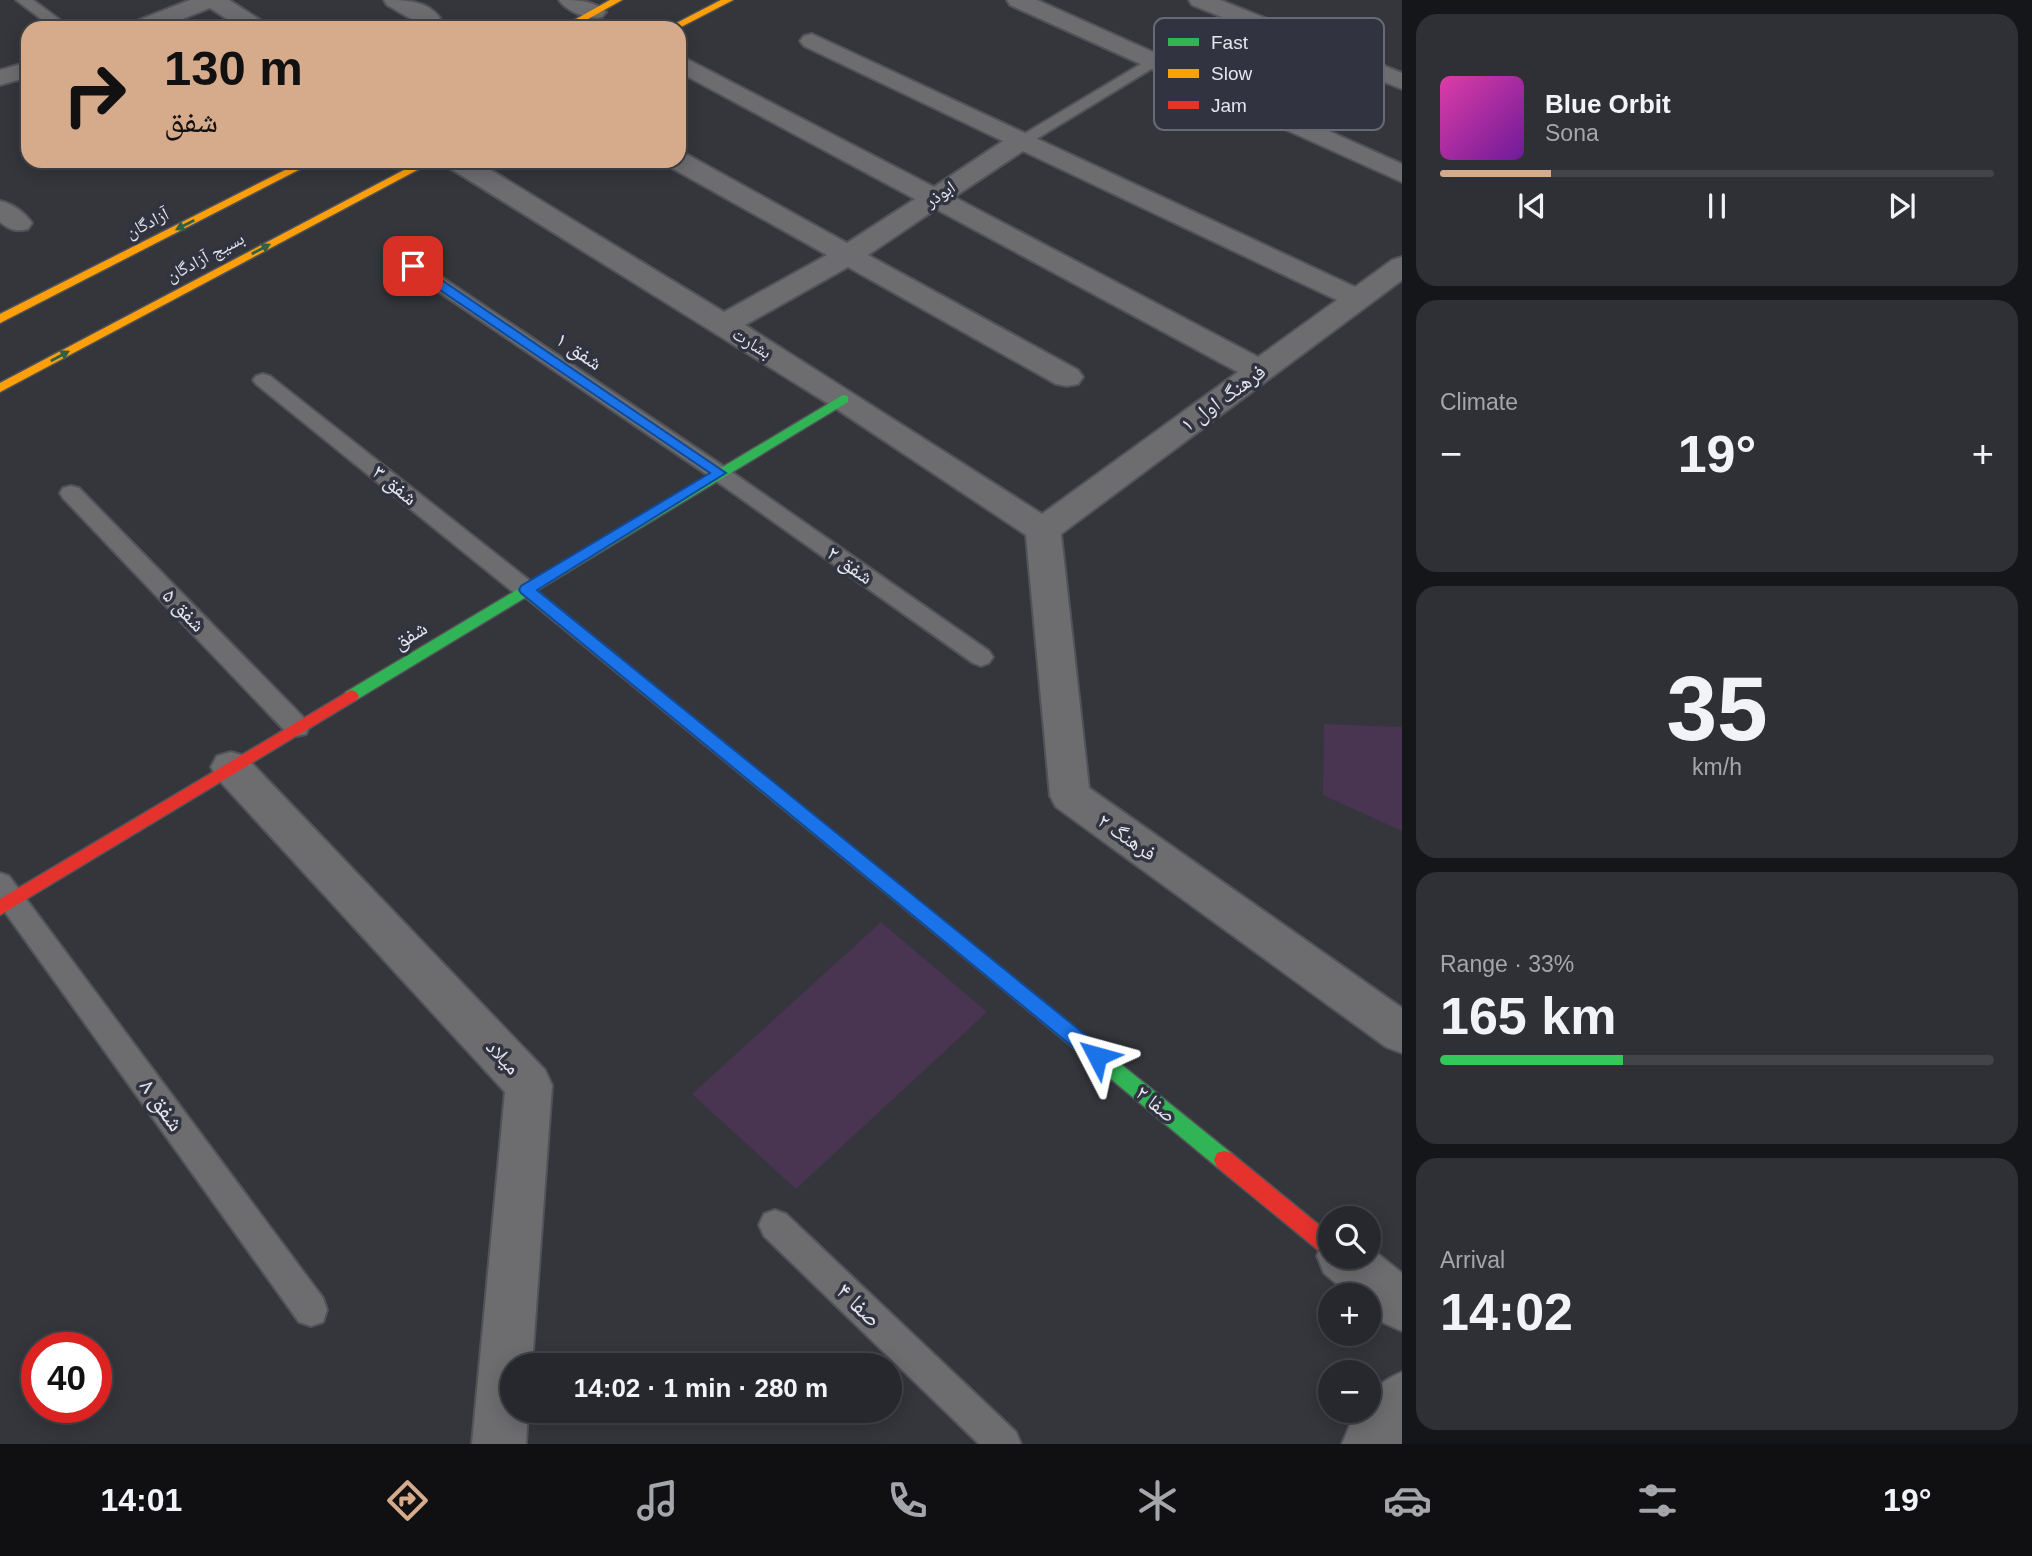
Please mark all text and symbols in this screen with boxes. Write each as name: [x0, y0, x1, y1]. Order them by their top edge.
legend: [1154, 18, 1384, 130]
text: Fast: [1211, 32, 1249, 53]
text: 130 m: [164, 41, 303, 95]
icon: right: [49, 49, 140, 140]
text: Slow: [1211, 63, 1252, 84]
text: Blue Orbit: [1545, 89, 1671, 119]
text: Jam: [1211, 95, 1247, 116]
text: شفق: [164, 103, 218, 139]
text: Sona: [1545, 120, 1599, 146]
street label: ابوذر: [920, 177, 959, 212]
icon: previous: [1513, 187, 1551, 225]
icon: pause: [1698, 187, 1736, 225]
icon: next: [1883, 187, 1921, 225]
street label: آزادگان: [122, 204, 173, 243]
one-way arrow: [175, 220, 195, 231]
street label: بسیج آزادگان: [162, 228, 249, 288]
pin: [383, 236, 443, 296]
one-way arrow: [252, 244, 272, 256]
icon: arrive: [394, 247, 432, 285]
street label: بشارت: [728, 323, 775, 363]
street label: شفق ۱: [551, 327, 607, 376]
one-way arrow: [51, 350, 70, 362]
street label: فرهنگ اول ۱: [1176, 359, 1270, 437]
text: Climate: [1440, 389, 1518, 415]
text: 19°: [1678, 425, 1756, 483]
text: −: [1440, 433, 1462, 475]
text: +: [1972, 433, 1994, 475]
street label: شفق ۳: [367, 460, 422, 511]
street label: شفق ۲: [822, 541, 878, 590]
street label: شفق ۵: [157, 583, 210, 637]
street label: شفق: [389, 616, 432, 655]
text: 35: [1666, 658, 1768, 759]
text: km/h: [1692, 754, 1742, 780]
street label: فرهنگ ۲: [1094, 808, 1161, 865]
text: Range · 33%: [1440, 951, 1574, 977]
text: 165 km: [1440, 987, 1616, 1045]
position arrow: [1060, 1019, 1134, 1093]
street label: میلاد: [482, 1035, 525, 1079]
street label: شفق ۸: [134, 1073, 190, 1137]
street label: صفا ۲: [1132, 1080, 1181, 1127]
map controls: [1318, 1206, 1381, 1423]
button: search: [1318, 1206, 1381, 1269]
text: Arrival: [1440, 1247, 1505, 1273]
street label: صفا ۴: [831, 1277, 887, 1332]
button: +: [1318, 1283, 1381, 1346]
text: 14:02: [1440, 1283, 1573, 1341]
speed limit sign: 40: [21, 1332, 112, 1423]
button: −: [1318, 1360, 1381, 1423]
text: 14:02 · 1 min · 280 m: [574, 1373, 828, 1403]
icon: directions: [383, 1476, 432, 1525]
icon: music: [633, 1476, 682, 1525]
icon: phone: [883, 1476, 932, 1525]
icon: climate: [1133, 1476, 1182, 1525]
icon: car: [1383, 1476, 1432, 1525]
icon: filters: [1633, 1476, 1682, 1525]
text: 14:01: [100, 1482, 182, 1518]
text: 19°: [1883, 1482, 1932, 1518]

